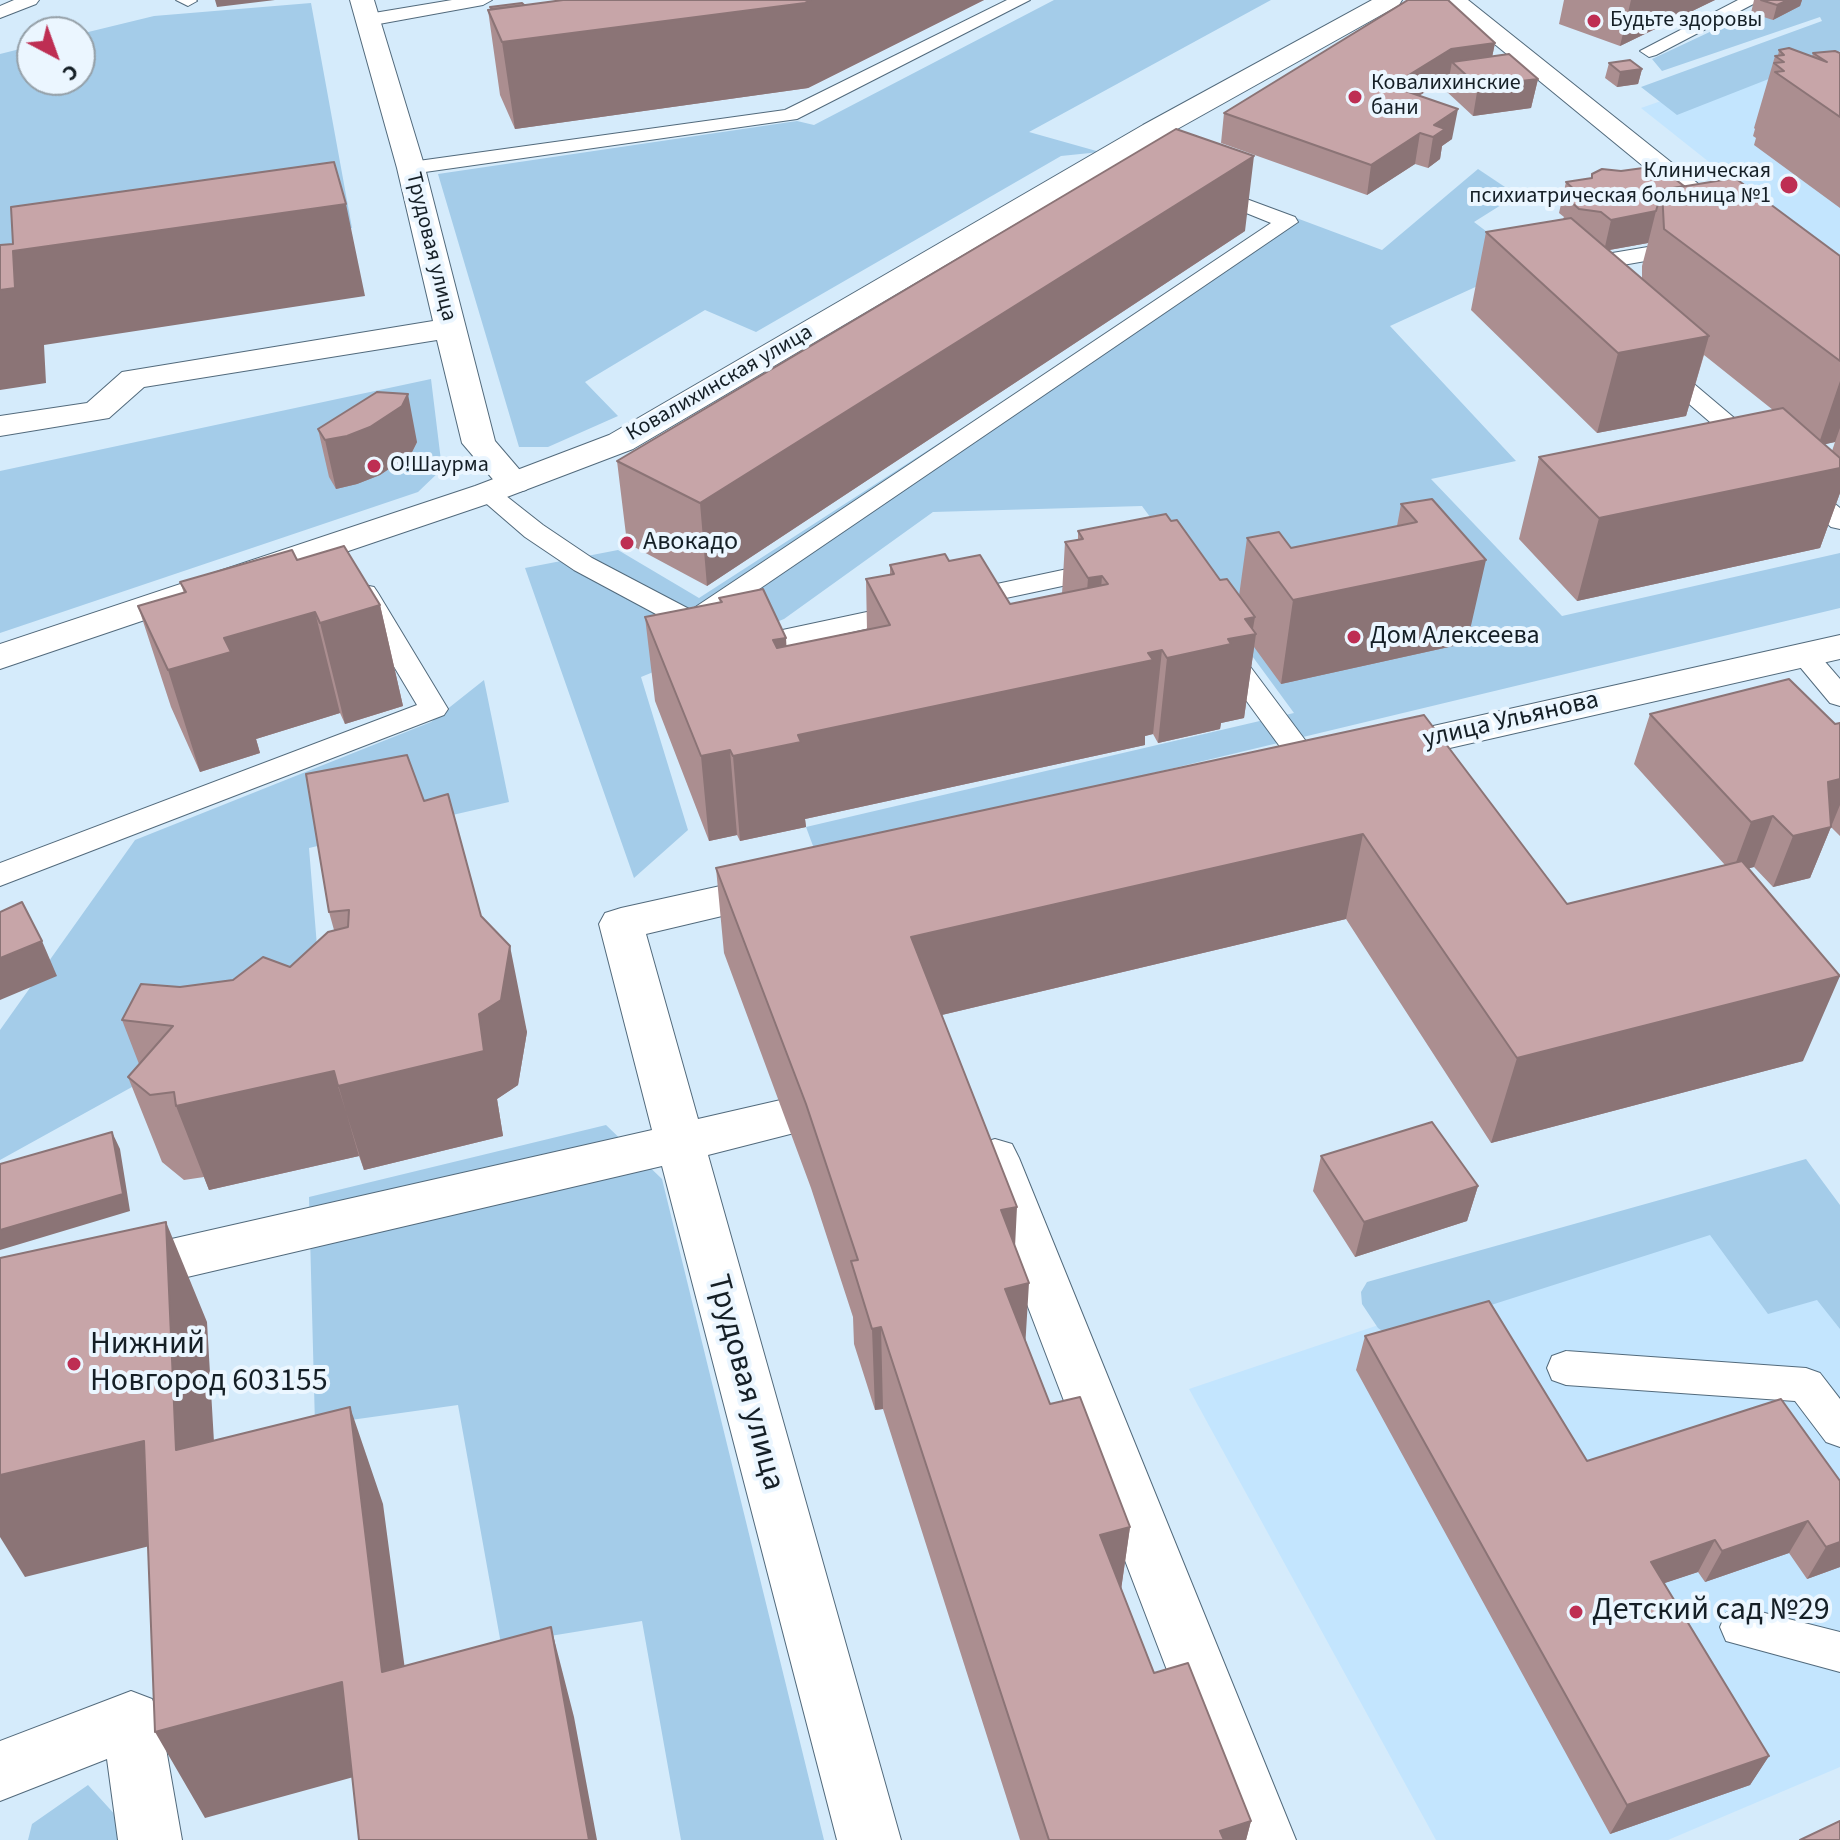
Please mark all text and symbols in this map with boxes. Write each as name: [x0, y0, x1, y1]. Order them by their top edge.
place label: Будьте здоровы: [1610, 8, 1762, 34]
marker: Будьте здоровы: [1585, 12, 1603, 30]
north arrow: [16, 16, 96, 96]
text: С: [55, 56, 86, 89]
place label: Ковалихинские бани: [1371, 71, 1521, 122]
marker: Ковалихинские бани: [1346, 88, 1364, 106]
place label: Клиническая психиатрическая больница №1: [1469, 159, 1771, 210]
street label: Трудовая улица: [399, 170, 461, 324]
marker: Клиническая психиатрическая больница №1: [1778, 174, 1800, 196]
street label: Ковалихинская улица: [622, 320, 818, 448]
place label: О!Шаурма: [390, 453, 489, 479]
marker: О!Шаурма: [365, 457, 383, 475]
place label: Авокадо: [643, 527, 738, 559]
marker: Авокадо: [618, 534, 636, 552]
place label: Дом Алексеева: [1370, 621, 1540, 653]
marker: Дом Алексеева: [1345, 628, 1363, 646]
street label: улица Ульянова: [1420, 686, 1602, 756]
street label: Трудовая улица: [697, 1271, 791, 1495]
place label: Нижний Новгород 603155: [90, 1327, 328, 1402]
marker: Нижний Новгород 603155: [65, 1355, 83, 1373]
place label: Детский сад №29: [1592, 1593, 1830, 1631]
marker: Детский сад №29: [1567, 1603, 1585, 1621]

